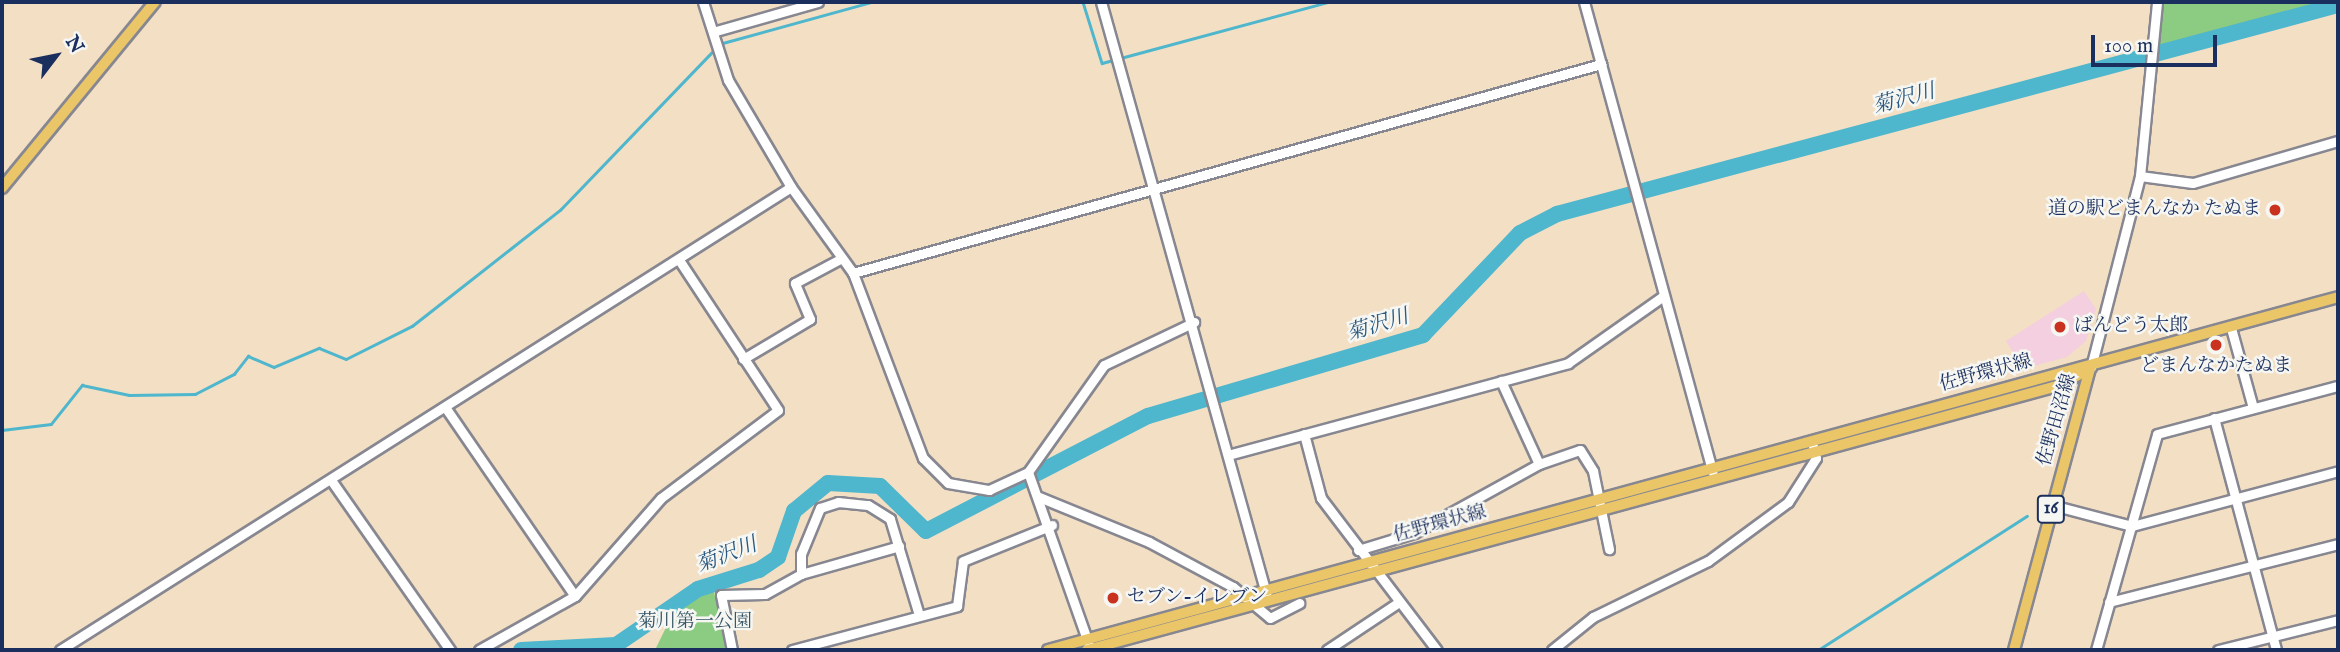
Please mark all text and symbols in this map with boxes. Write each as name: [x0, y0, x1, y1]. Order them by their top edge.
north arrow: [21, 21, 91, 91]
scale bar: [2095, 21, 2221, 65]
text: N: [59, 32, 88, 58]
text: 100 m: [2104, 33, 2153, 60]
water label: 菊沢川: [1870, 80, 1938, 120]
place label: 道の駅どまんなか たぬま: [2048, 199, 2261, 221]
marker: 道の駅どまんなか たぬま: [2267, 202, 2283, 218]
water label: 菊沢川: [1344, 305, 1412, 347]
place label: ばんどう太郎: [2074, 316, 2188, 338]
marker: ばんどう太郎: [2052, 319, 2068, 335]
marker: どまんなかたぬま: [2208, 337, 2224, 353]
street label: 佐野環状線: [1937, 351, 2035, 397]
place label: どまんなかたぬま: [2140, 356, 2292, 378]
street label: 佐野田沼線: [2034, 371, 2082, 469]
road number: 16: [2035, 494, 2067, 524]
street label: 佐野環状線: [1391, 502, 1489, 548]
water label: 菊沢川: [693, 533, 761, 579]
place label: セブン-イレブン: [1127, 587, 1269, 609]
marker: セブン-イレブン: [1105, 590, 1121, 606]
park label: 菊川第一公園: [638, 612, 752, 634]

